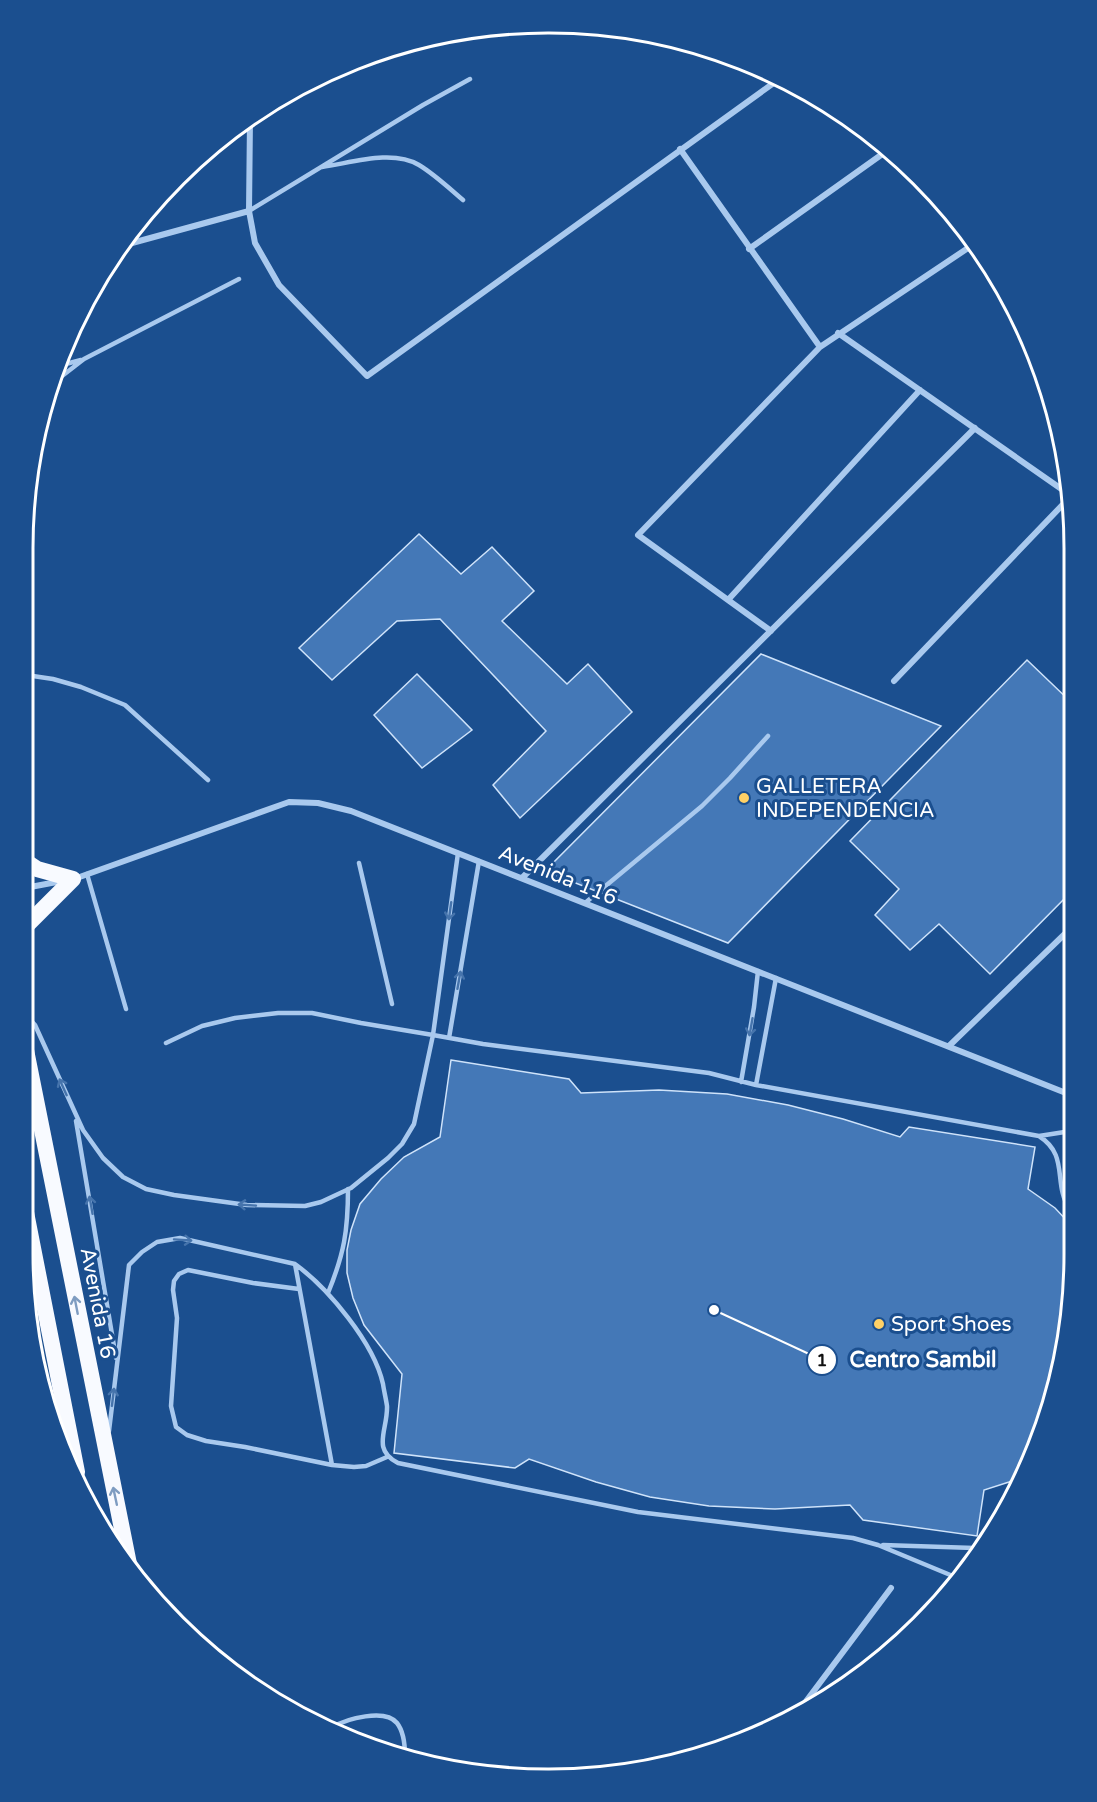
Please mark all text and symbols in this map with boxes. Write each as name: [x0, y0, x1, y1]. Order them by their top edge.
place label: GALLETERA INDEPENDENCIA: [756, 774, 935, 823]
marker: GALLETERA INDEPENDENCIA: [737, 791, 751, 805]
street label: Avenida 116: [495, 840, 621, 911]
one-way arrow: [444, 901, 455, 921]
one-way arrow: [454, 971, 465, 991]
one-way arrow: [745, 1016, 756, 1036]
one-way arrow: [57, 1079, 68, 1097]
one-way arrow: [85, 1196, 96, 1216]
one-way arrow: [237, 1199, 257, 1210]
one-way arrow: [172, 1235, 192, 1246]
street label: Avenida 16: [74, 1245, 121, 1361]
one-way arrow: [70, 1296, 81, 1315]
place label: Sport Shoes: [891, 1312, 1012, 1337]
marker: Sport Shoes: [872, 1317, 886, 1331]
callout: Centro Sambil: [807, 1340, 1008, 1380]
text: Centro Sambil: [849, 1347, 997, 1373]
text: 1: [816, 1349, 828, 1371]
one-way arrow: [108, 1387, 119, 1407]
one-way arrow: [109, 1487, 120, 1506]

